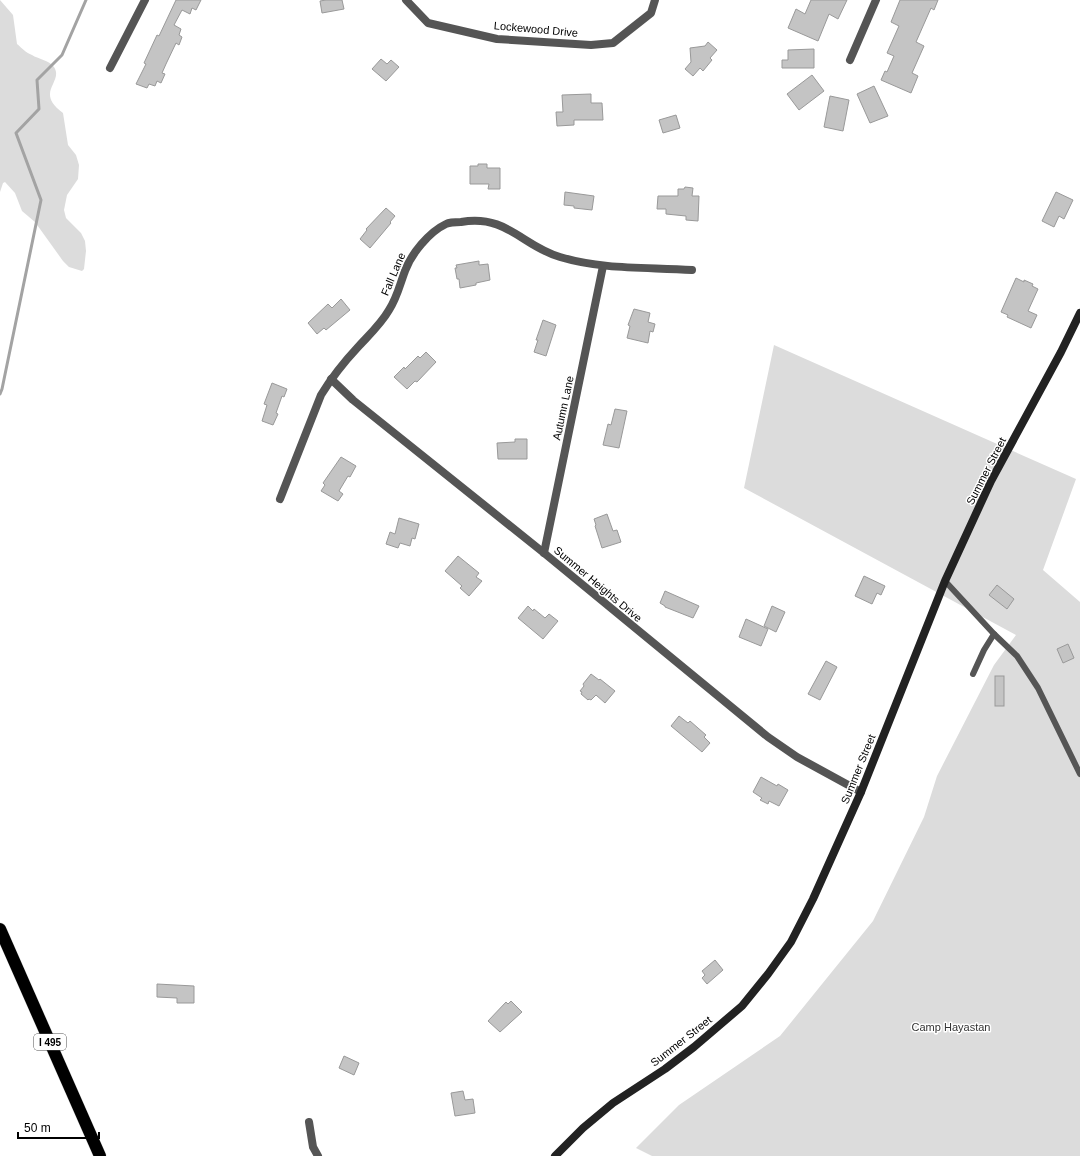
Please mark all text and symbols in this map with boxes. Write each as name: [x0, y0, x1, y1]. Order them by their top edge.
street label: Lockewood Drive: [493, 19, 579, 39]
street label: Fall Lane: [379, 251, 407, 297]
street label: Autumn Lane: [550, 375, 576, 441]
street label: Summer Street: [964, 435, 1008, 507]
street label: Summer Heights Drive: [552, 544, 644, 624]
street label: Summer Street: [839, 732, 877, 806]
street label: Summer Street: [648, 1014, 714, 1068]
park label: Camp Hayastan: [912, 1021, 990, 1033]
road number: I 495: [34, 1034, 66, 1050]
scale bar: [18, 1114, 99, 1140]
text: 50 m: [24, 1121, 51, 1135]

